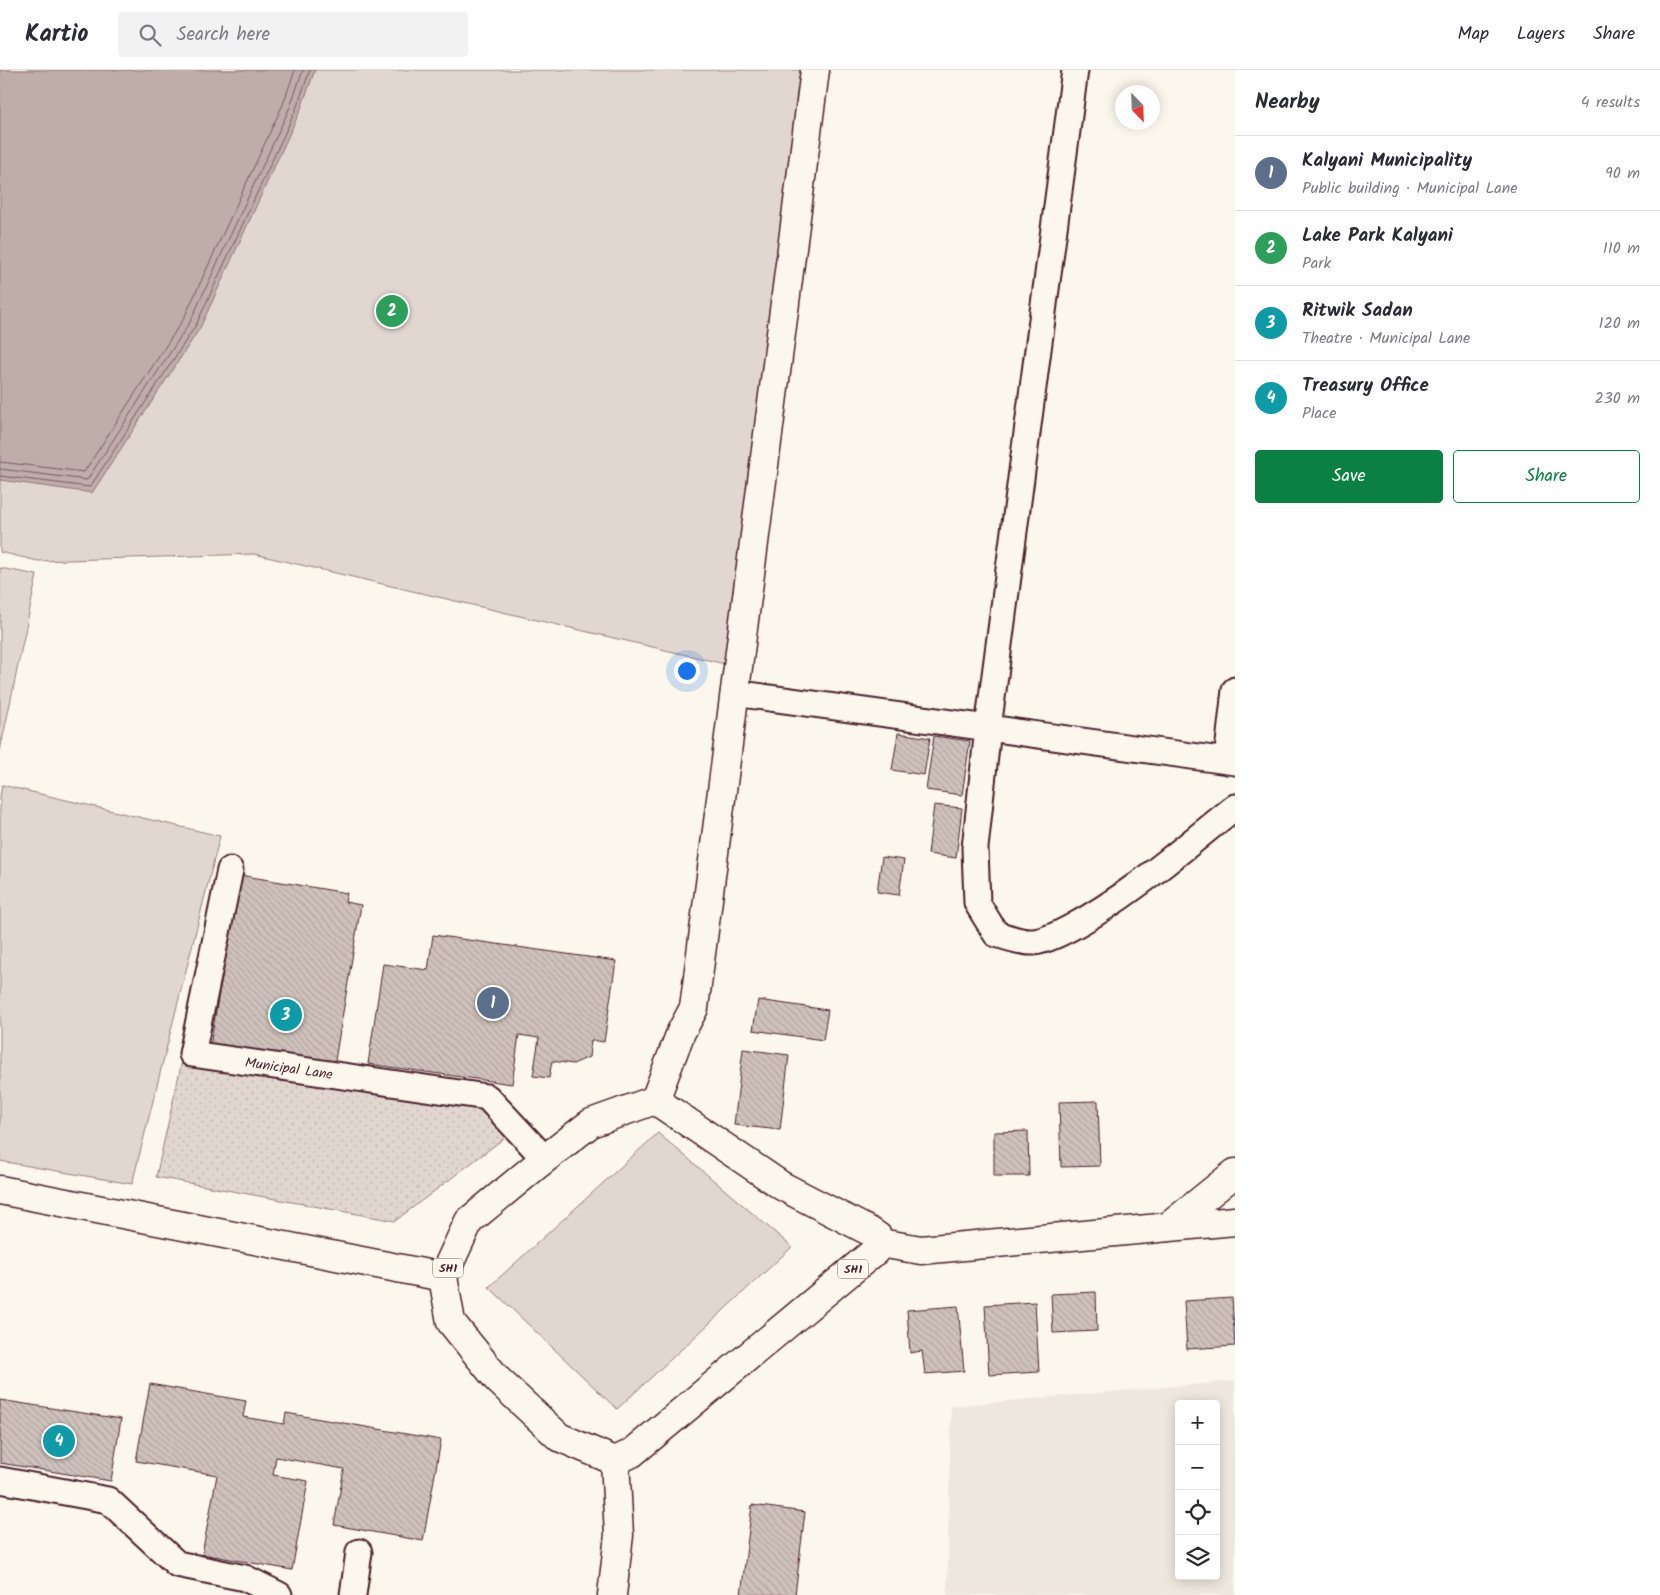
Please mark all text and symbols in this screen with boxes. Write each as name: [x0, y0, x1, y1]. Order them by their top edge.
search box: [118, 12, 468, 57]
text: Kartio: [25, 15, 88, 54]
text: Search here: [176, 20, 270, 50]
text: Map: [1458, 20, 1489, 49]
text: Layers: [1517, 20, 1565, 49]
text: Share: [1593, 20, 1635, 49]
icon: search: [136, 21, 164, 49]
north arrow: [1115, 85, 1160, 130]
text: Nearby: [1255, 86, 1320, 119]
text: 4 results: [1581, 90, 1640, 115]
text: Kalyani Municipality: [1302, 146, 1472, 176]
text: 1: [1269, 161, 1273, 186]
text: 90 m: [1605, 161, 1640, 186]
text: Public building · Municipal Lane: [1302, 176, 1517, 201]
text: Lake Park Kalyani: [1302, 221, 1453, 251]
text: 2: [1266, 236, 1276, 261]
text: 110 m: [1603, 236, 1640, 261]
text: Park: [1302, 251, 1331, 276]
pin: 2: [376, 292, 408, 330]
text: Ritwik Sadan: [1302, 296, 1413, 326]
text: 3: [1267, 311, 1275, 336]
text: 120 m: [1599, 311, 1640, 336]
text: Theatre · Municipal Lane: [1302, 326, 1470, 351]
text: Treasury Office: [1302, 371, 1429, 401]
text: 4: [1267, 386, 1275, 411]
text: 230 m: [1594, 386, 1640, 411]
text: Place: [1302, 401, 1336, 426]
button: Save: [1255, 450, 1443, 503]
button: Share: [1453, 450, 1640, 503]
your location: [674, 658, 700, 684]
pin: 1: [477, 984, 509, 1022]
pin: 3: [270, 996, 302, 1034]
street label: Municipal Lane: [244, 1052, 335, 1086]
road number: SH1: [433, 1258, 463, 1278]
road number: SH1: [838, 1260, 868, 1278]
map controls: [1175, 1400, 1220, 1580]
button: +: [1175, 1400, 1220, 1445]
pin: 4: [43, 1422, 75, 1460]
button: −: [1175, 1445, 1220, 1490]
button: locate: [1175, 1490, 1220, 1535]
button: layers: [1175, 1535, 1220, 1580]

